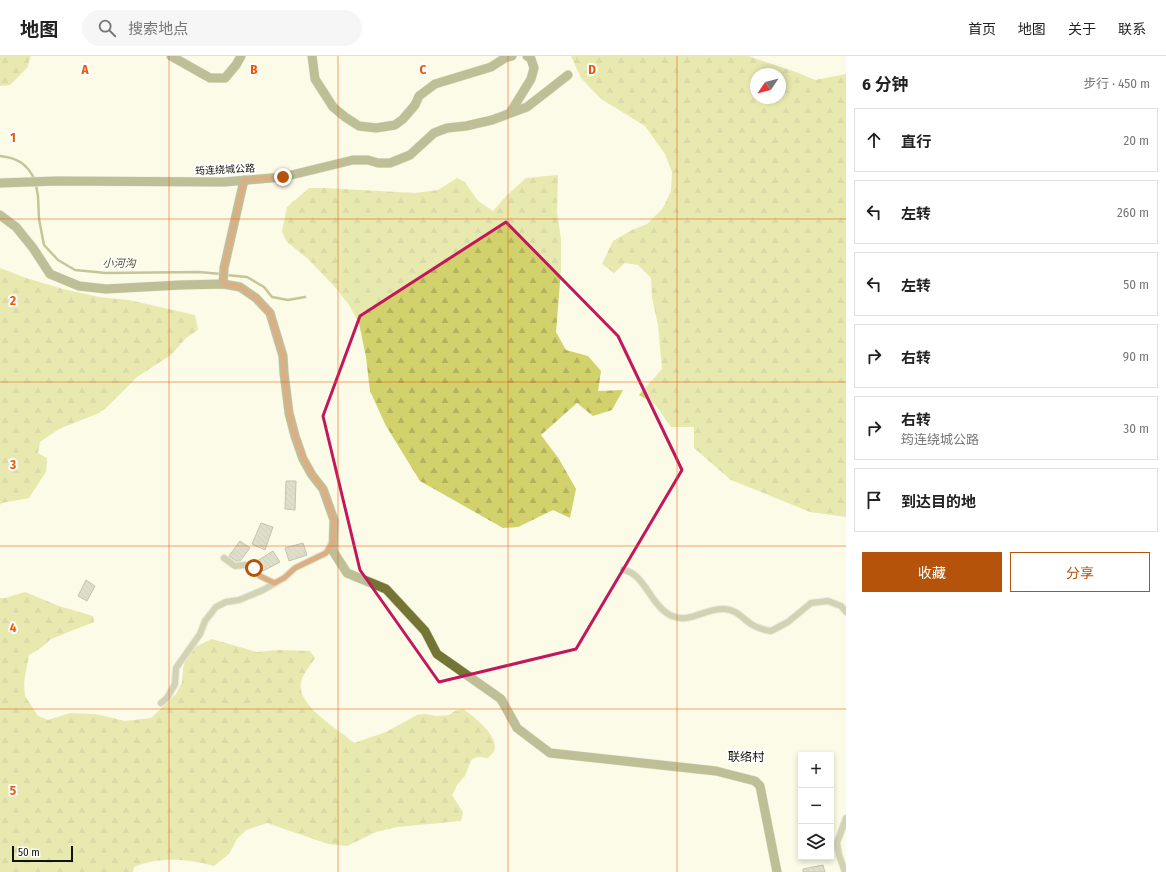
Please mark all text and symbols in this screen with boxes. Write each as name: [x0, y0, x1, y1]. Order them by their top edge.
search box: [82, 10, 362, 46]
icon: search: [96, 17, 118, 39]
text: 地图: [20, 18, 58, 41]
text: 搜索地点: [128, 20, 188, 38]
text: 首页: [968, 21, 996, 38]
text: 地图: [1018, 21, 1046, 38]
text: 关于: [1068, 21, 1096, 38]
text: 联系: [1118, 21, 1146, 38]
text: A: [80, 62, 89, 77]
text: B: [250, 62, 258, 77]
text: C: [420, 62, 427, 77]
text: D: [588, 62, 596, 77]
north arrow: [750, 68, 786, 104]
text: 6 分钟: [862, 74, 908, 95]
text: 步行 · 450 m: [1083, 76, 1150, 91]
icon: ahead: [863, 129, 885, 151]
text: 1: [10, 130, 16, 145]
text: 直行: [901, 133, 931, 151]
text: 20 m: [1123, 133, 1149, 148]
street label: 筠连绕城公路: [195, 162, 255, 178]
route end: [274, 168, 292, 186]
icon: left: [863, 201, 885, 223]
text: 左转: [901, 205, 931, 223]
text: 260 m: [1117, 205, 1149, 220]
water label: 小河沟: [102, 257, 137, 270]
icon: left: [863, 273, 885, 295]
text: 左转: [901, 277, 931, 295]
text: 50 m: [1123, 277, 1149, 292]
text: 2: [9, 293, 16, 308]
icon: right: [863, 345, 885, 367]
text: 右转: [901, 349, 931, 367]
text: 90 m: [1123, 349, 1149, 364]
text: 右转: [901, 411, 931, 429]
icon: right: [863, 417, 885, 439]
text: 30 m: [1123, 421, 1149, 436]
text: 筠连绕城公路: [901, 432, 979, 447]
text: 3: [9, 457, 16, 472]
icon: arrive: [863, 489, 885, 511]
text: 到达目的地: [901, 493, 976, 511]
button: 收藏: [862, 552, 1002, 592]
button: 分享: [1010, 552, 1150, 592]
route start: [245, 559, 263, 577]
text: 4: [10, 620, 17, 635]
district label: 联络村: [728, 750, 765, 764]
map controls: [798, 752, 834, 860]
button: +: [798, 752, 834, 788]
text: 5: [10, 783, 16, 798]
button: −: [798, 788, 834, 824]
button: layers: [798, 824, 834, 860]
scale bar: [12, 844, 73, 863]
text: 50 m: [18, 846, 40, 859]

